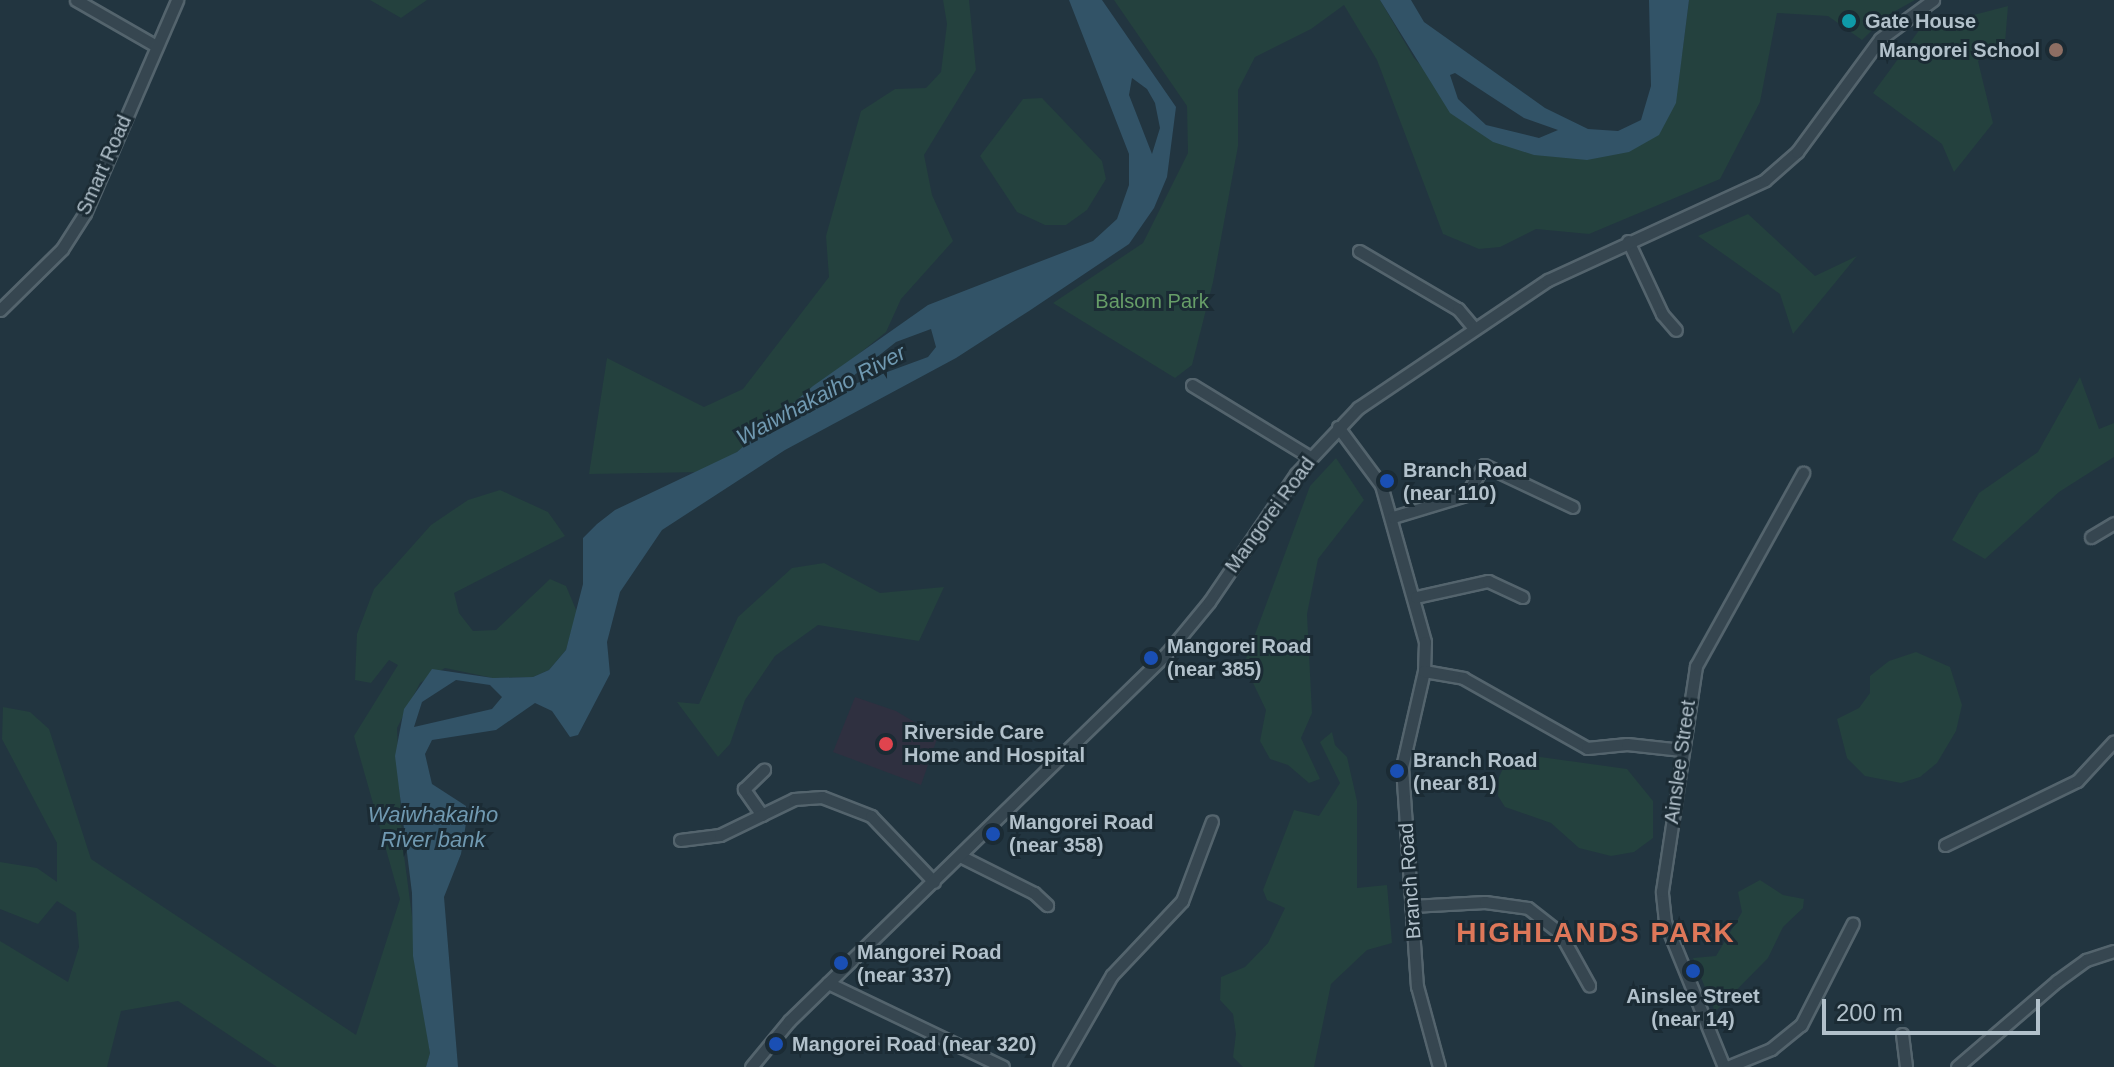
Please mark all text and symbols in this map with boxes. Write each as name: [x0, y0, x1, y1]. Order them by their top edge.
place label: Gate House: [1865, 9, 1976, 33]
marker: Gate House: [1840, 12, 1858, 30]
place label: Mangorei School: [1879, 38, 2040, 62]
marker: Mangorei School: [2047, 41, 2065, 59]
street label: Smart Road: [71, 111, 137, 219]
park label: Balsom Park: [1095, 289, 1209, 313]
water label: Waiwhakaiho River: [732, 339, 910, 451]
street label: Mangorei Road: [1220, 453, 1320, 577]
place label: Branch Road (near 110): [1403, 458, 1527, 505]
marker: Branch Road (near 110): [1378, 472, 1396, 490]
place label: Mangorei Road (near 385): [1167, 634, 1311, 681]
marker: Mangorei Road (near 385): [1142, 649, 1160, 667]
street label: Ainslee Street: [1659, 699, 1701, 825]
place label: Riverside Care Home and Hospital: [904, 720, 1085, 767]
marker: Riverside Care Home and Hospital: [875, 733, 897, 755]
place label: Branch Road (near 81): [1413, 748, 1537, 795]
marker: Branch Road (near 81): [1388, 762, 1406, 780]
water label: Waiwhakaiho River bank: [368, 801, 498, 852]
place label: Mangorei Road (near 358): [1009, 810, 1153, 857]
street label: Branch Road: [1394, 822, 1426, 940]
marker: Mangorei Road (near 358): [984, 825, 1002, 843]
district label: HIGHLANDS PARK: [1456, 916, 1736, 950]
place label: Mangorei Road (near 337): [857, 940, 1001, 987]
marker: Mangorei Road (near 337): [832, 954, 850, 972]
marker: Ainslee Street (near 14): [1684, 962, 1702, 980]
scale bar: [1826, 983, 2044, 1033]
place label: Ainslee Street (near 14): [1626, 984, 1760, 1031]
text: 200 m: [1836, 999, 1903, 1026]
place label: Mangorei Road (near 320): [792, 1032, 1037, 1056]
marker: Mangorei Road (near 320): [767, 1035, 785, 1053]

